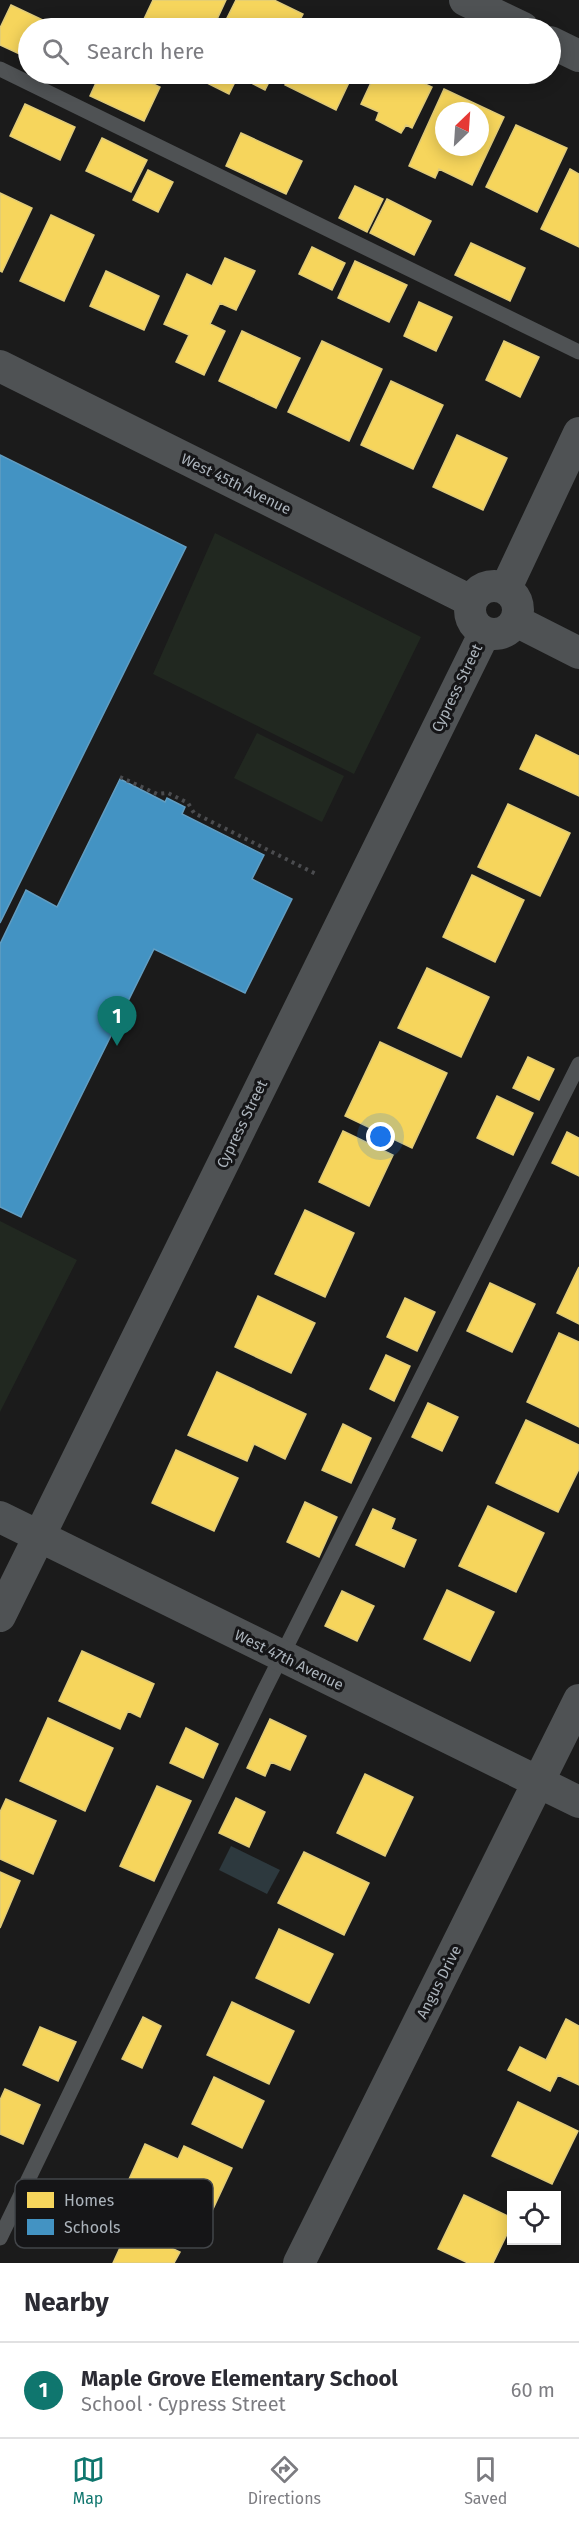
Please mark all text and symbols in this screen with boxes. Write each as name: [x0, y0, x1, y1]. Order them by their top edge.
search box: [18, 18, 561, 84]
icon: search: [39, 35, 72, 68]
text: Search here: [87, 38, 205, 65]
north arrow: [435, 102, 489, 156]
street label: West 45th Avenue: [178, 450, 294, 518]
street label: Cypress Street: [428, 640, 486, 735]
pin: 1: [98, 996, 136, 1046]
street label: Cypress Street: [213, 1076, 271, 1171]
your location: [366, 1122, 395, 1151]
street label: West 47th Avenue: [232, 1626, 346, 1694]
street label: Angus Drive: [413, 1942, 465, 2022]
legend: [15, 2179, 213, 2248]
text: Homes: [64, 2191, 114, 2210]
map controls: [507, 2191, 561, 2245]
button: locate: [507, 2191, 561, 2245]
text: Schools: [64, 2218, 121, 2237]
text: Nearby: [24, 2287, 109, 2318]
text: Maple Grove Elementary School: [81, 2365, 398, 2392]
text: 1: [39, 2378, 48, 2402]
text: 60 m: [511, 2378, 555, 2402]
text: School · Cypress Street: [81, 2392, 286, 2416]
tab: Map: [72, 2453, 105, 2508]
tab: Directions: [248, 2453, 321, 2508]
tab: Saved: [464, 2453, 507, 2508]

